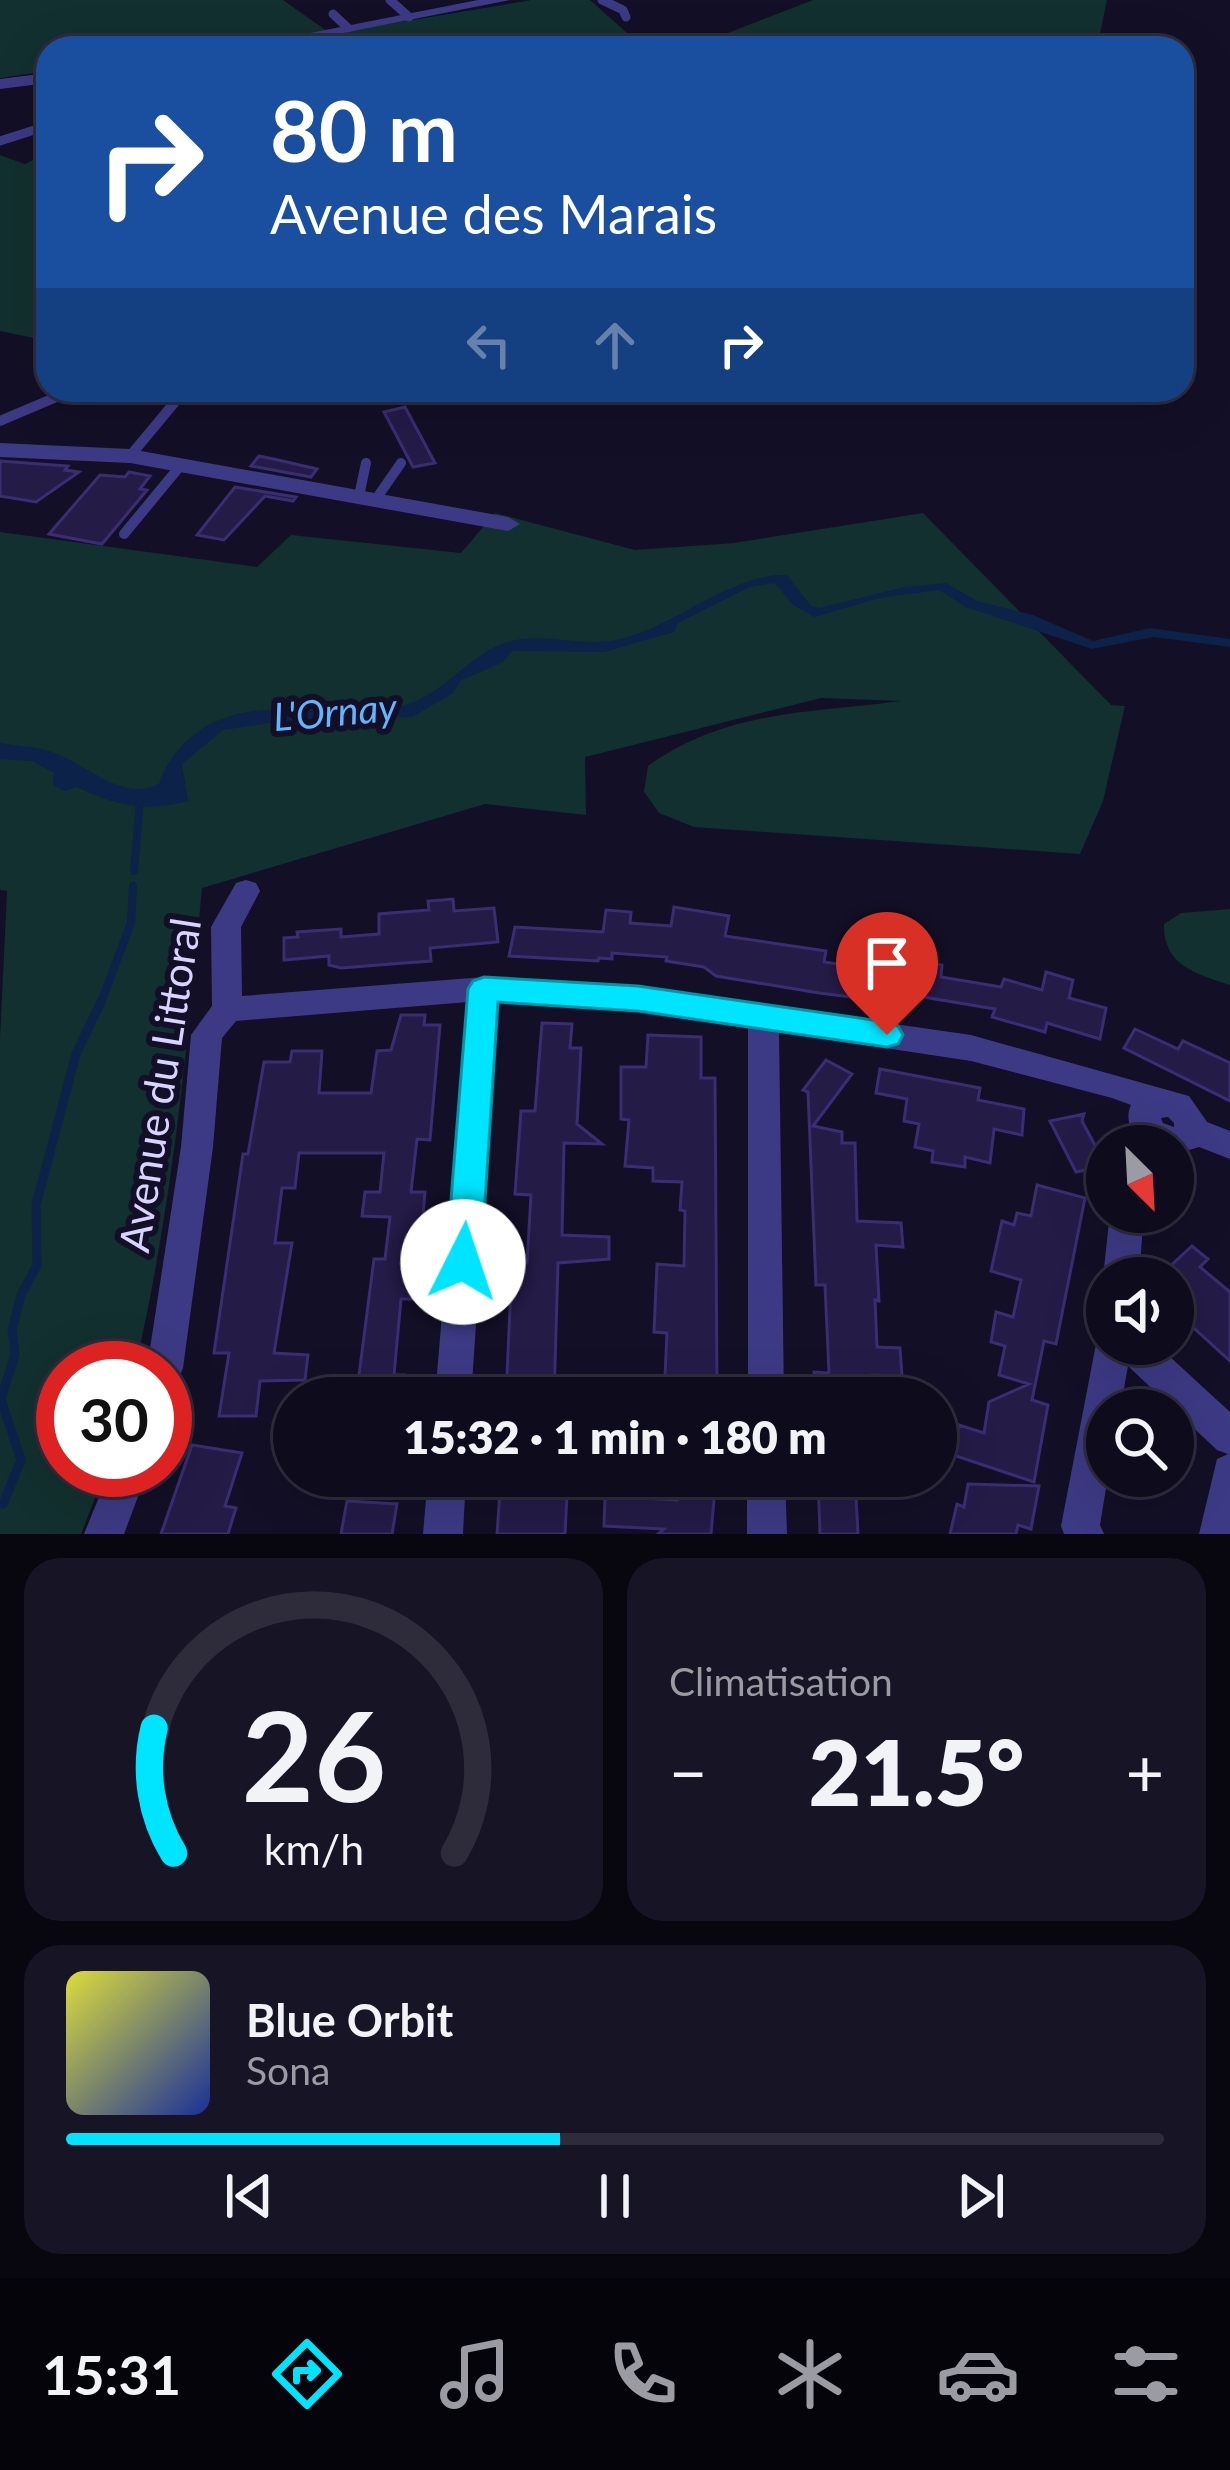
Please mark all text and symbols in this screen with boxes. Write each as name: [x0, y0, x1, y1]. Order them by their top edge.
text: 80 m: [270, 79, 458, 180]
icon: right: [72, 84, 228, 240]
text: Avenue des Marais: [270, 181, 717, 246]
icon: left: [456, 312, 522, 378]
icon: ahead: [582, 312, 648, 378]
icon: right: [708, 312, 774, 378]
water label: L'Ornay: [271, 683, 400, 739]
pin: [836, 912, 938, 1035]
street label: Avenue du Littoral: [108, 914, 210, 1255]
icon: arrive: [854, 930, 920, 996]
north arrow: [1086, 1125, 1194, 1233]
map controls: [1086, 1125, 1194, 1497]
position arrow: [400, 1199, 526, 1325]
button: sound: [1086, 1257, 1194, 1365]
speed limit sign: 30: [36, 1341, 192, 1497]
button: search: [1086, 1389, 1194, 1497]
text: 15:32 · 1 min · 180 m: [403, 1410, 827, 1464]
text: Climatisation: [669, 1658, 893, 1704]
text: 26: [241, 1679, 386, 1829]
text: 21.5°: [809, 1717, 1024, 1825]
text: −: [669, 1732, 707, 1811]
text: +: [1126, 1732, 1164, 1811]
text: km/h: [263, 1822, 364, 1873]
text: Blue Orbit: [246, 1993, 453, 2047]
text: Sona: [246, 2047, 330, 2093]
icon: previous: [216, 2163, 282, 2229]
icon: pause: [582, 2163, 648, 2229]
icon: next: [948, 2163, 1014, 2229]
icon: directions: [265, 2332, 349, 2416]
icon: music: [433, 2332, 517, 2416]
icon: phone: [601, 2332, 685, 2416]
icon: climate: [768, 2332, 852, 2416]
icon: car: [936, 2332, 1020, 2416]
icon: filters: [1104, 2332, 1188, 2416]
text: 15:31: [42, 2342, 181, 2407]

